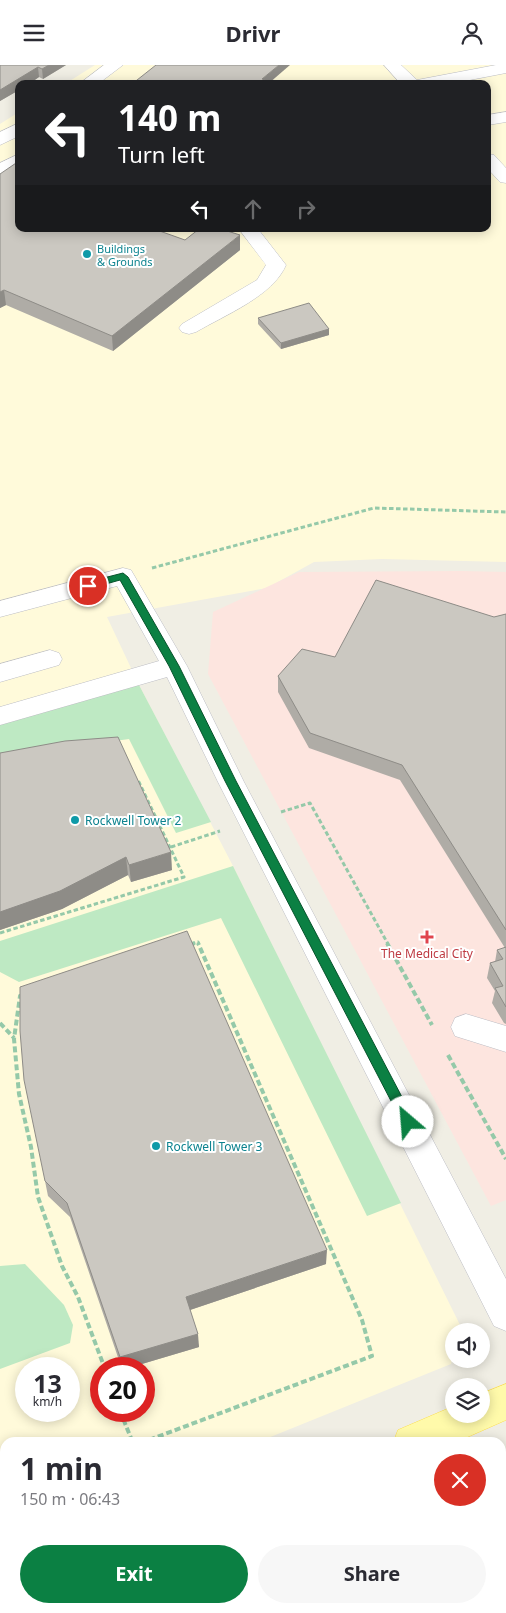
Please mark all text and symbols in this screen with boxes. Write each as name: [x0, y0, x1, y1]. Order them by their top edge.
text: Drivr: [226, 18, 280, 48]
icon: menu: [20, 19, 48, 47]
icon: person: [458, 19, 486, 47]
text: 140 m: [118, 94, 221, 141]
icon: left: [35, 100, 100, 165]
text: Turn left: [118, 139, 205, 169]
icon: left: [186, 195, 214, 223]
icon: ahead: [239, 195, 267, 223]
icon: right: [292, 195, 320, 223]
place label: Buildings & Grounds: [97, 241, 153, 269]
marker: Buildings & Grounds: [81, 248, 93, 260]
pin: [67, 565, 109, 607]
icon: arrive: [74, 572, 102, 600]
place label: Rockwell Tower 2: [85, 812, 182, 829]
marker: Rockwell Tower 2: [69, 814, 81, 826]
marker: The Medical City: [420, 930, 434, 944]
place label: The Medical City: [381, 945, 474, 962]
position arrow: [381, 1095, 433, 1147]
place label: Rockwell Tower 3: [166, 1138, 263, 1155]
marker: Rockwell Tower 3: [150, 1140, 162, 1152]
map controls: [445, 1323, 490, 1423]
button: sound: [445, 1323, 490, 1368]
speed limit sign: 20: [90, 1357, 155, 1422]
text: 13: [33, 1366, 62, 1400]
button: layers: [445, 1378, 490, 1423]
text: km/h: [33, 1393, 62, 1410]
text: 1 min: [20, 1448, 103, 1489]
button: close: [434, 1454, 486, 1506]
text: 150 m · 06:43: [20, 1488, 120, 1510]
button: Exit: [20, 1545, 248, 1603]
button: Share: [258, 1545, 486, 1603]

